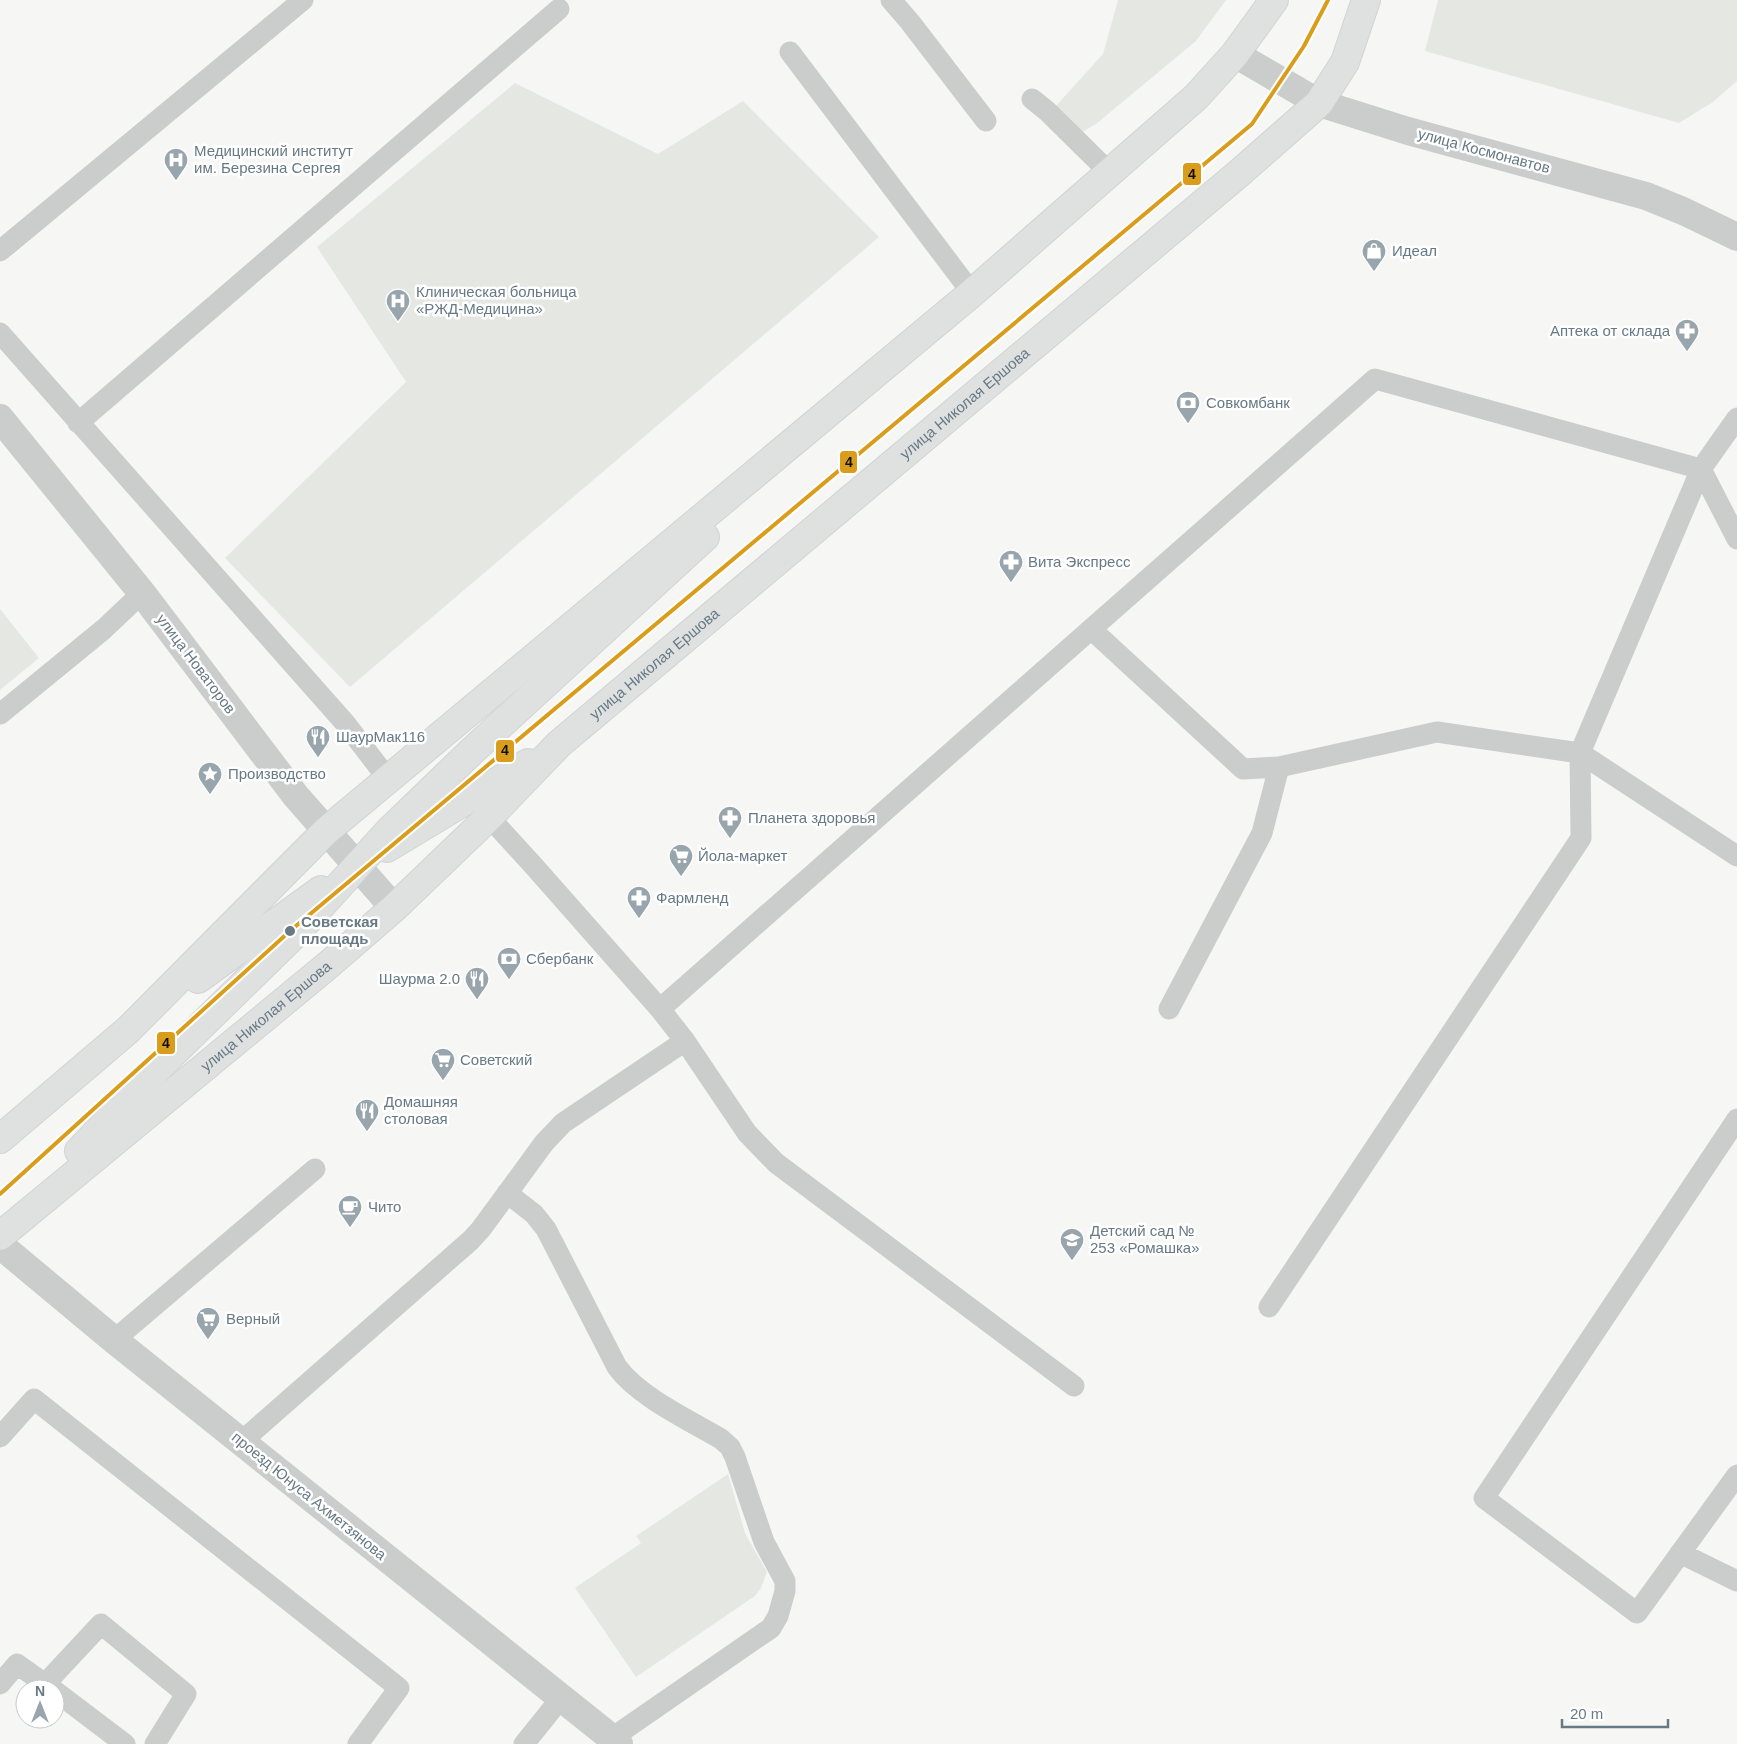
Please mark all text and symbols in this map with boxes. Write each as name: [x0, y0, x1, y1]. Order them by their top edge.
street label: улица Космонавтов: [1416, 125, 1552, 176]
place label: Медицинский институт им. Березина Сергея: [194, 142, 353, 176]
hospital icon: Медицинский институт им. Березина Сергея: [163, 147, 189, 181]
line badge: 4: [1182, 162, 1202, 186]
text: 4: [1188, 166, 1196, 182]
shop icon: Идеал: [1361, 238, 1387, 272]
place label: Идеал: [1392, 242, 1437, 259]
place label: Клиническая больница «РЖД-Медицина»: [416, 283, 577, 317]
hospital icon: Клиническая больница «РЖД-Медицина»: [385, 288, 411, 322]
pharmacy icon: Аптека от склада: [1674, 318, 1700, 352]
place label: Аптека от склада: [1550, 322, 1671, 339]
street label: улица Николая Ершова: [896, 344, 1033, 462]
bank icon: Совкомбанк: [1175, 390, 1201, 424]
place label: Совкомбанк: [1206, 394, 1290, 411]
line badge: 4: [839, 450, 858, 474]
text: 4: [845, 454, 853, 470]
pharmacy icon: Вита Экспресс: [998, 549, 1024, 583]
place label: Вита Экспресс: [1028, 553, 1131, 570]
street label: улица Николая Ершова: [586, 604, 723, 723]
street label: улица Новаторов: [153, 611, 239, 717]
restaurant icon: ШаурМак116: [305, 724, 331, 758]
place label: ШаурМак116: [336, 728, 425, 745]
line badge: 4: [495, 739, 515, 763]
text: 4: [501, 742, 509, 758]
place icon: Производство: [197, 761, 223, 795]
place label: Производство: [228, 765, 326, 782]
pharmacy icon: Планета здоровья: [717, 805, 743, 839]
place label: Планета здоровья: [748, 809, 875, 826]
supermarket icon: Йола-маркет: [668, 843, 694, 877]
place label: Йола-маркет: [698, 847, 787, 864]
pharmacy icon: Фармленд: [626, 885, 652, 919]
place label: Фармленд: [656, 889, 729, 906]
place label: Советская площадь: [301, 913, 378, 947]
marker: Советская площадь: [283, 924, 297, 938]
bank icon: Сбербанк: [496, 946, 522, 980]
place label: Сбербанк: [526, 950, 594, 967]
street label: улица Николая Ершова: [197, 957, 335, 1075]
restaurant icon: Шаурма 2.0: [464, 966, 490, 1000]
place label: Шаурма 2.0: [379, 970, 460, 987]
line badge: 4: [156, 1031, 176, 1055]
text: 4: [162, 1035, 170, 1051]
supermarket icon: Советский: [430, 1047, 456, 1081]
place label: Советский: [460, 1051, 532, 1068]
place label: Домашняя столовая: [384, 1093, 458, 1127]
restaurant icon: Домашняя столовая: [354, 1098, 380, 1132]
cafe icon: Чито: [337, 1194, 363, 1228]
place label: Чито: [368, 1198, 401, 1215]
place label: Детский сад № 253 «Ромашка»: [1090, 1222, 1200, 1256]
school or university icon: Детский сад № 253 «Ромашка»: [1059, 1227, 1085, 1261]
supermarket icon: Верный: [195, 1306, 221, 1340]
place label: Верный: [226, 1310, 280, 1327]
street label: проезд Юнуса Ахметзянова: [229, 1428, 390, 1563]
north arrow: [15, 1679, 65, 1729]
text: N: [35, 1683, 45, 1699]
scale bar: [1562, 1696, 1668, 1728]
text: 20 m: [1570, 1705, 1603, 1722]

